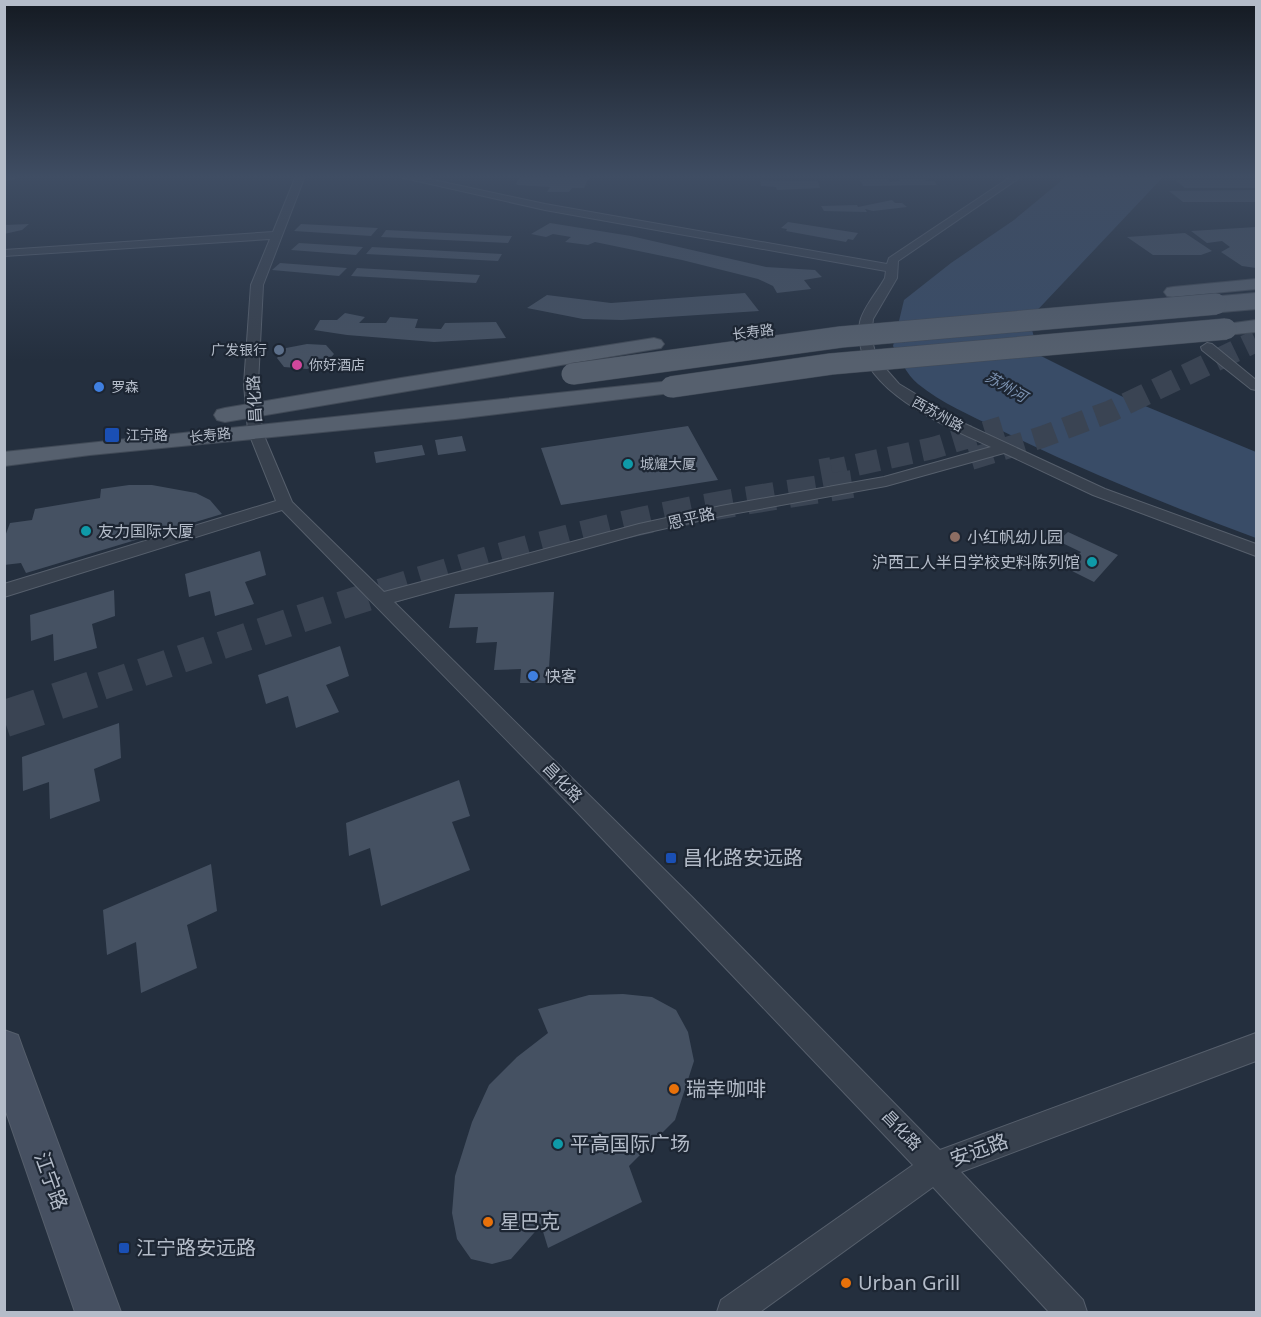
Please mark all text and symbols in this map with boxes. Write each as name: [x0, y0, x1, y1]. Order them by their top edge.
street label: 长寿路: [731, 320, 775, 343]
place label: 广发银行: [211, 340, 267, 359]
marker: 广发银行: [272, 343, 286, 357]
place label: 你好酒店: [309, 355, 365, 374]
marker: 你好酒店: [290, 358, 304, 372]
water label: 苏州河: [982, 366, 1034, 408]
street label: 昌化路: [242, 374, 266, 424]
place label: 罗森: [111, 377, 139, 396]
marker: 罗森: [92, 380, 106, 394]
street label: 西苏州路: [909, 392, 967, 435]
street label: 长寿路: [188, 423, 232, 446]
place label: 江宁路: [126, 425, 168, 444]
marker: 江宁路: [103, 426, 121, 444]
place label: 城耀大厦: [640, 454, 696, 473]
marker: 城耀大厦: [621, 457, 635, 471]
street label: 恩平路: [665, 502, 717, 534]
place label: 友力国际大厦: [98, 520, 194, 542]
marker: 友力国际大厦: [79, 524, 93, 538]
place label: 小红帆幼儿园: [967, 526, 1063, 548]
marker: 小红帆幼儿园: [948, 530, 962, 544]
place label: 沪西工人半日学校史料陈列馆: [872, 551, 1080, 573]
marker: 沪西工人半日学校史料陈列馆: [1085, 555, 1099, 569]
place label: 快客: [545, 665, 577, 687]
marker: 快客: [526, 669, 540, 683]
street label: 昌化路: [538, 757, 588, 807]
place label: 昌化路安远路: [683, 844, 803, 871]
marker: 昌化路安远路: [664, 851, 678, 865]
place label: 瑞幸咖啡: [686, 1075, 766, 1102]
marker: 瑞幸咖啡: [667, 1082, 681, 1096]
street label: 昌化路: [877, 1105, 927, 1155]
street label: 安远路: [946, 1127, 1012, 1172]
place label: 平高国际广场: [570, 1130, 690, 1157]
marker: 平高国际广场: [551, 1137, 565, 1151]
street label: 江宁路: [29, 1148, 74, 1214]
place label: 星巴克: [500, 1208, 560, 1235]
marker: 星巴克: [481, 1215, 495, 1229]
place label: 江宁路安远路: [136, 1234, 256, 1261]
marker: 江宁路安远路: [117, 1241, 131, 1255]
place label: Urban Grill: [858, 1269, 960, 1296]
marker: Urban Grill: [839, 1276, 853, 1290]

